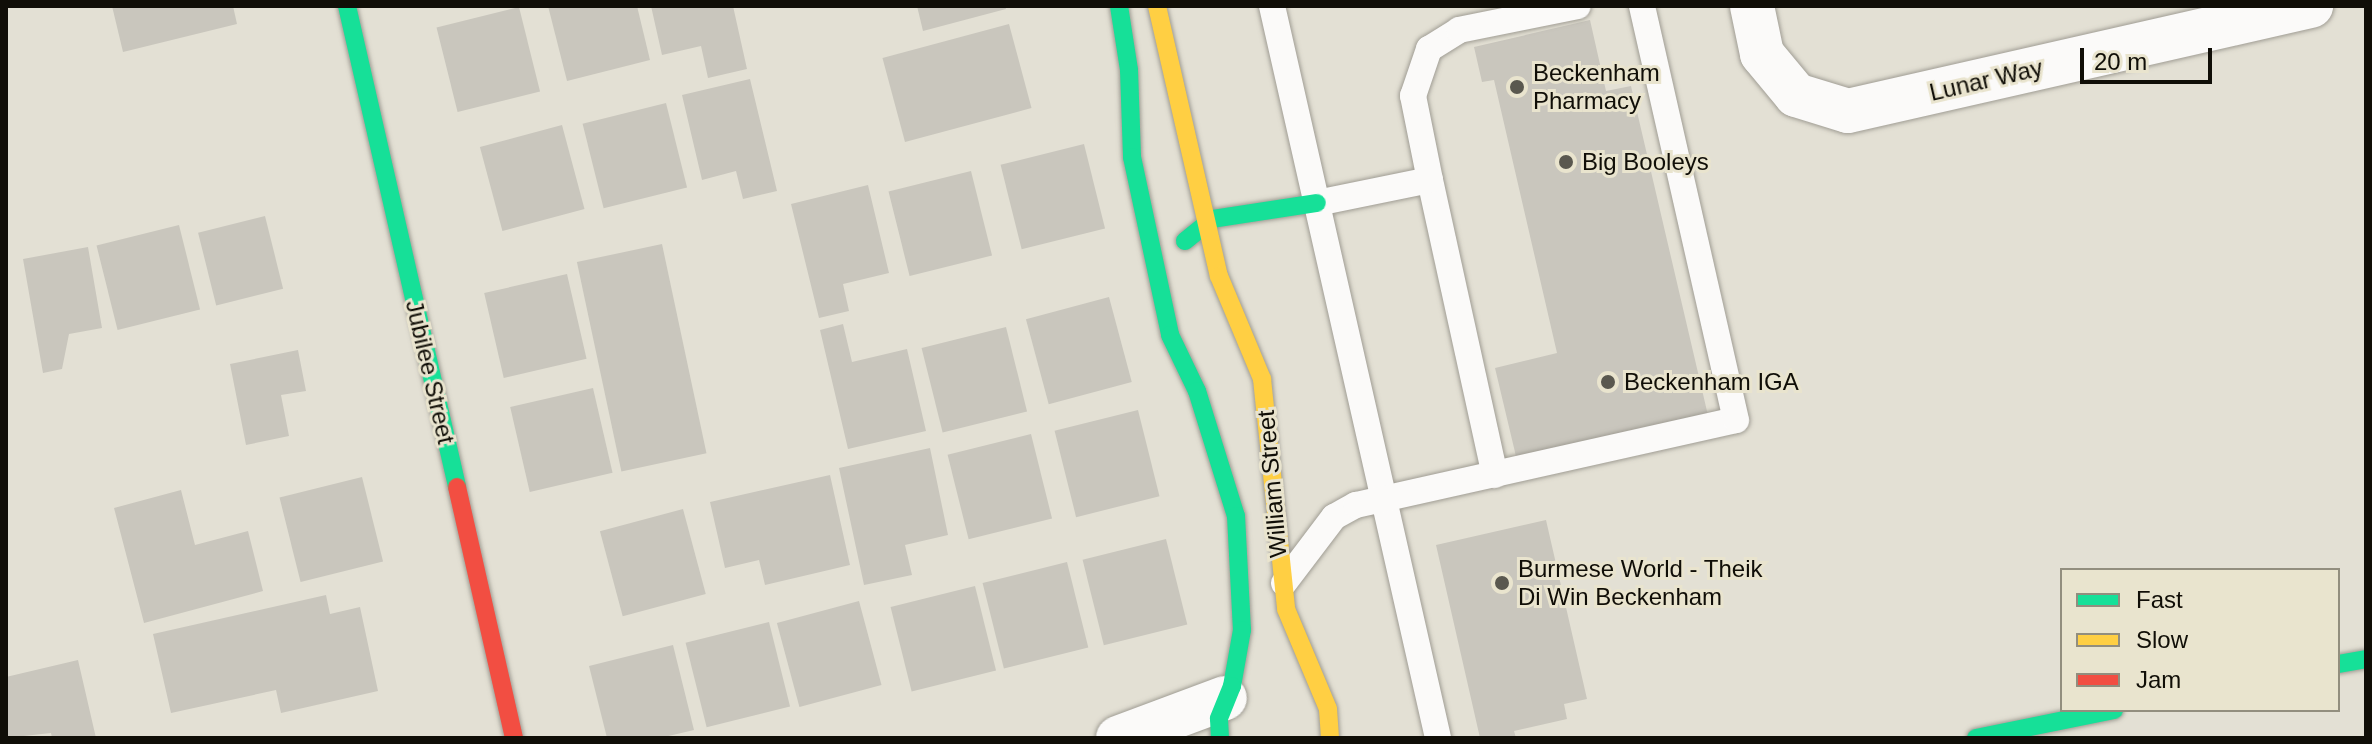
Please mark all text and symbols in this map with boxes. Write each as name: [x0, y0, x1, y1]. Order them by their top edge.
scale bar: [2084, 32, 2216, 82]
text: 20 m: [2094, 48, 2147, 75]
street label: Lunar Way: [1927, 53, 2045, 107]
place label: Beckenham Pharmacy: [1533, 59, 1660, 115]
marker: Beckenham Pharmacy: [1508, 78, 1526, 96]
place label: Big Booleys: [1582, 148, 1709, 176]
marker: Big Booleys: [1557, 153, 1575, 171]
street label: Jubilee Street: [399, 297, 461, 447]
place label: Beckenham IGA: [1624, 368, 1799, 396]
marker: Beckenham IGA: [1599, 373, 1617, 391]
street label: William Street: [1251, 409, 1293, 559]
place label: Burmese World - Theik Di Win Beckenham: [1518, 555, 1763, 611]
legend: [2060, 568, 2340, 712]
marker: Burmese World - Theik Di Win Beckenham: [1493, 574, 1511, 592]
text: Fast: [2136, 586, 2183, 613]
text: Slow: [2136, 626, 2188, 653]
text: Jam: [2136, 666, 2181, 693]

